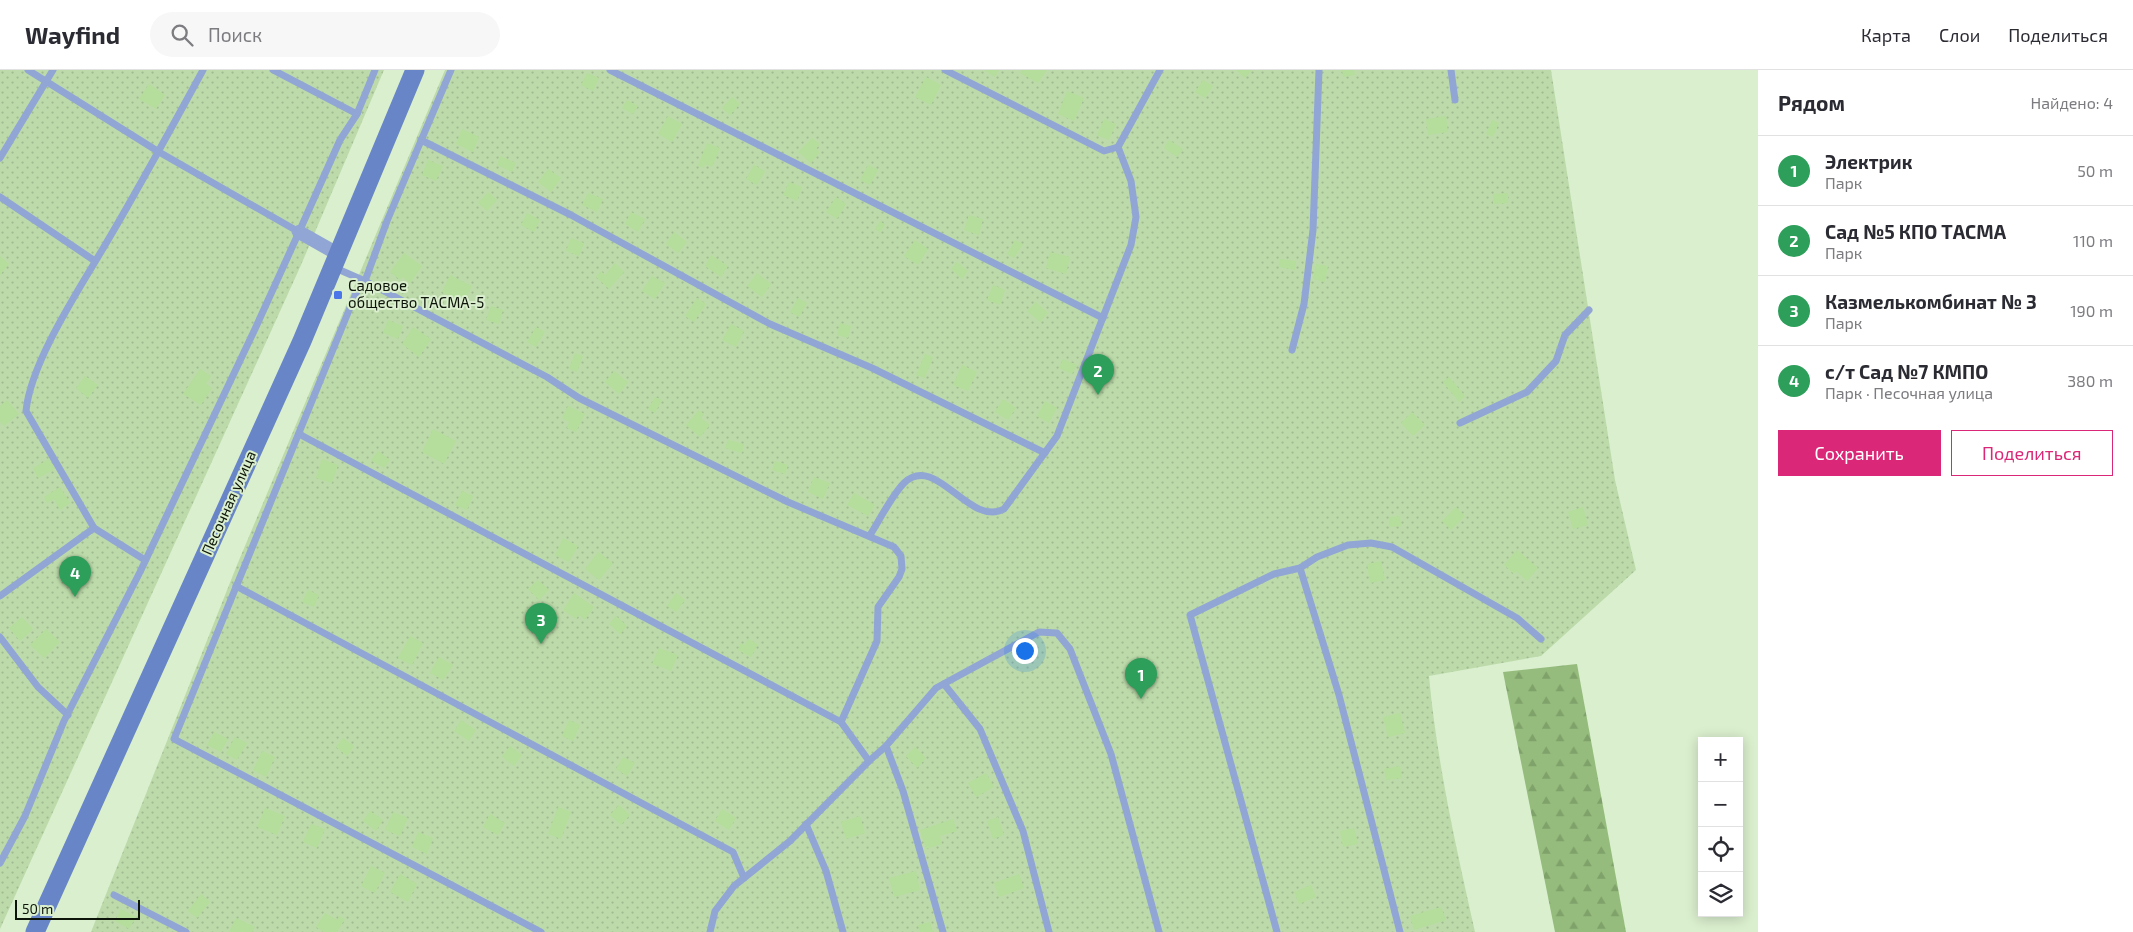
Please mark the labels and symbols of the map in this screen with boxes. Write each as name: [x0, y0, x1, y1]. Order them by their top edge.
place label: Садовое общество ТАСМА-5: [348, 276, 484, 311]
marker: Садовое общество ТАСМА-5: [332, 289, 344, 301]
pin: 2: [1082, 354, 1114, 395]
street label: Песочная улица: [197, 448, 260, 558]
pin: 4: [59, 556, 91, 597]
pin: 3: [525, 603, 557, 644]
your location: [1012, 638, 1038, 664]
pin: 1: [1125, 658, 1157, 699]
scale bar: [15, 897, 140, 920]

